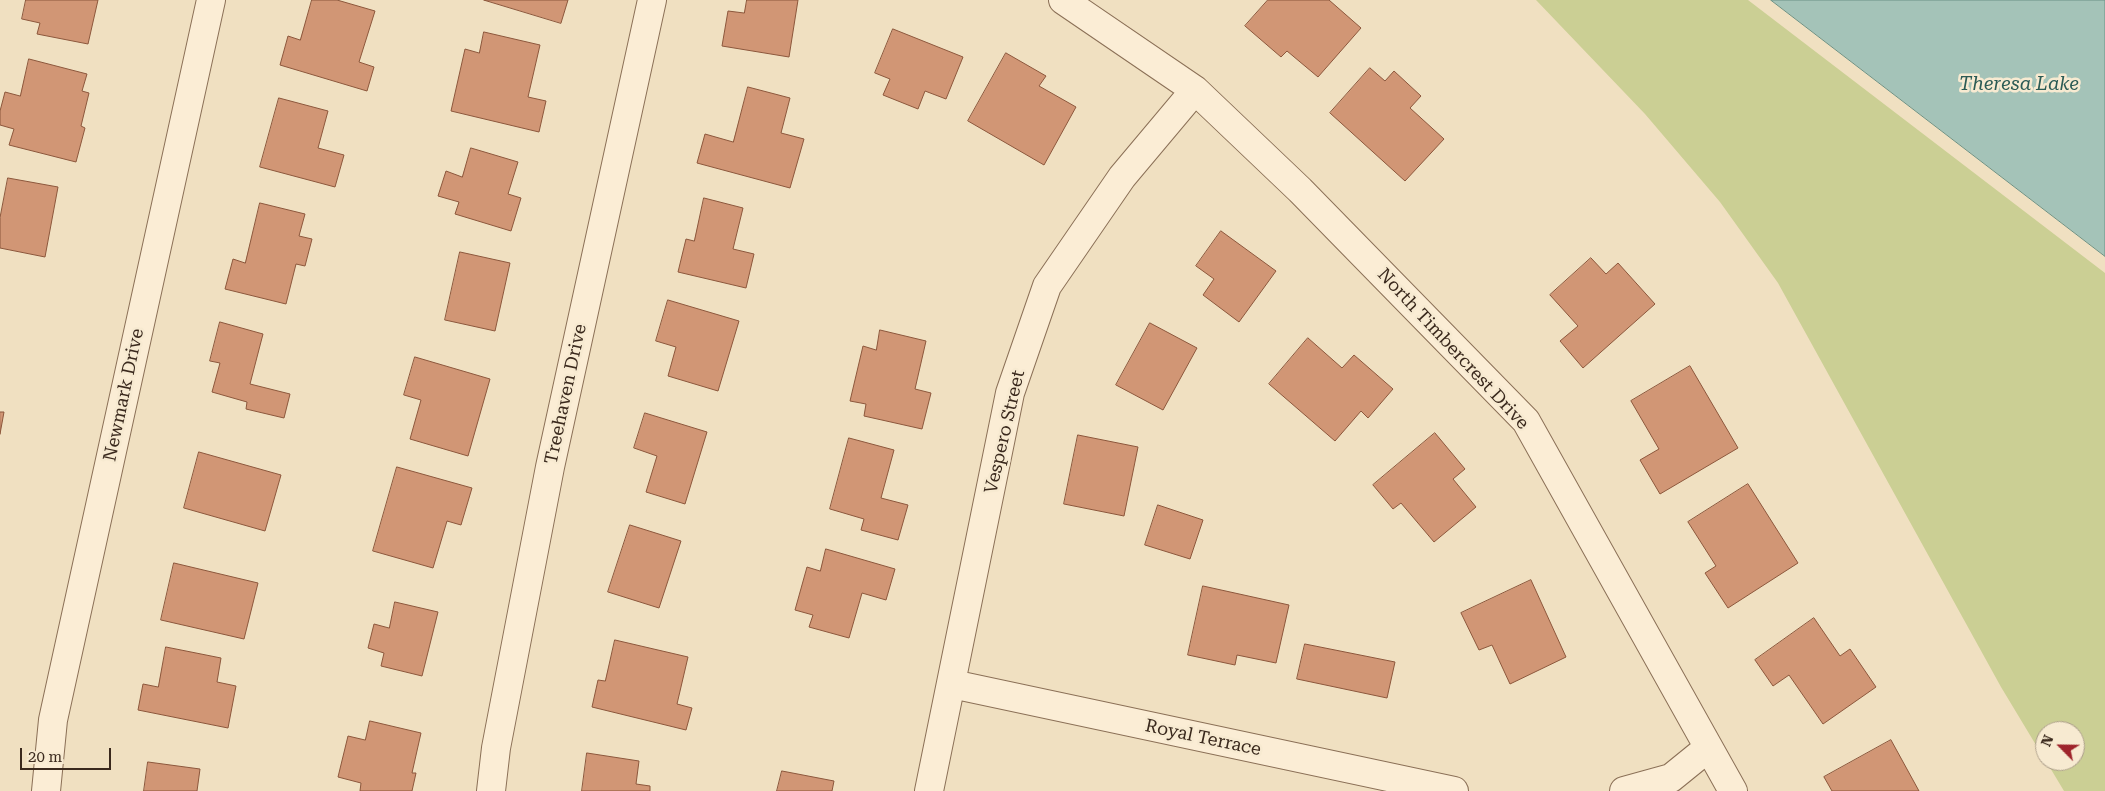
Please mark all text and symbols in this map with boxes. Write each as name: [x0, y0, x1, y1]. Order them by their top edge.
water label: Theresa Lake: [1959, 73, 2079, 95]
street label: North Timbercrest Drive: [1373, 264, 1533, 434]
street label: Treehaven Drive: [541, 322, 591, 466]
street label: Newmark Drive: [99, 327, 149, 463]
street label: Vespero Street: [980, 368, 1030, 496]
street label: Royal Terrace: [1143, 715, 1263, 761]
north arrow: [2035, 721, 2085, 771]
text: N: [2038, 732, 2057, 749]
scale bar: [22, 738, 114, 770]
text: 20 m: [28, 748, 62, 766]

